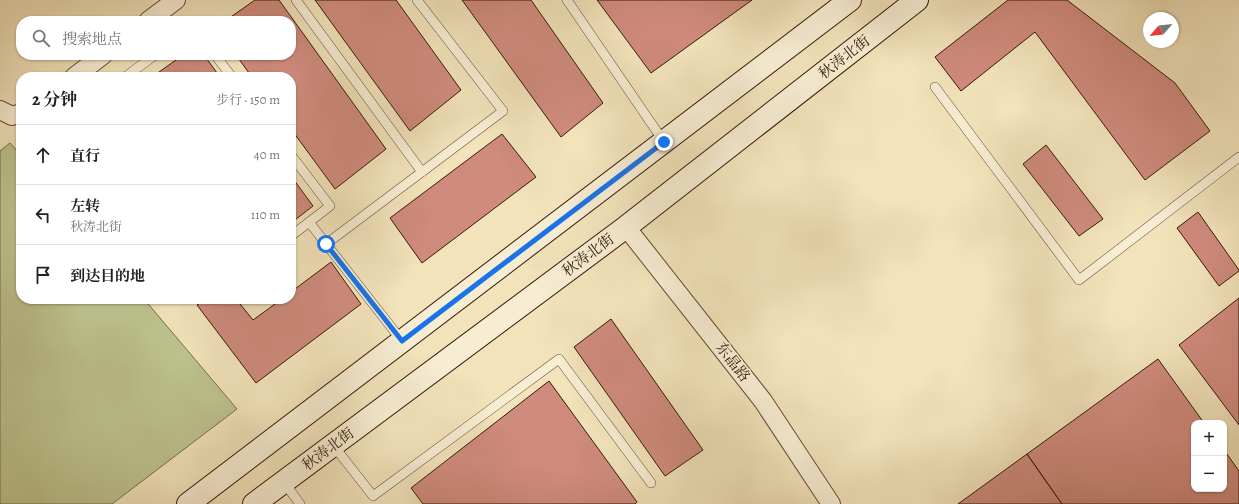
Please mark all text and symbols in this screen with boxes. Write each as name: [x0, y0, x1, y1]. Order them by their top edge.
north arrow: [1143, 12, 1179, 48]
search box: [16, 16, 296, 60]
icon: search: [30, 27, 52, 49]
text: 搜索地点: [62, 29, 122, 49]
street label: 秋涛北街: [814, 31, 874, 83]
text: 2 分钟: [32, 88, 77, 111]
text: 步行 · 150 m: [216, 91, 280, 108]
route end: [655, 133, 673, 151]
icon: ahead: [32, 144, 54, 166]
text: 直行: [70, 146, 100, 166]
text: 40 m: [254, 146, 280, 163]
text: 左转: [70, 196, 100, 216]
icon: left: [32, 204, 54, 226]
text: 110 m: [251, 206, 280, 223]
text: 秋涛北街: [70, 218, 122, 235]
street label: 秋涛北街: [558, 229, 618, 281]
route start: [317, 235, 335, 253]
icon: arrive: [32, 264, 54, 286]
text: 到达目的地: [70, 266, 145, 286]
street label: 东晶路: [711, 338, 755, 386]
map controls: [1191, 420, 1227, 492]
button: +: [1191, 420, 1227, 456]
street label: 秋涛北街: [298, 423, 358, 475]
button: −: [1191, 456, 1227, 492]

